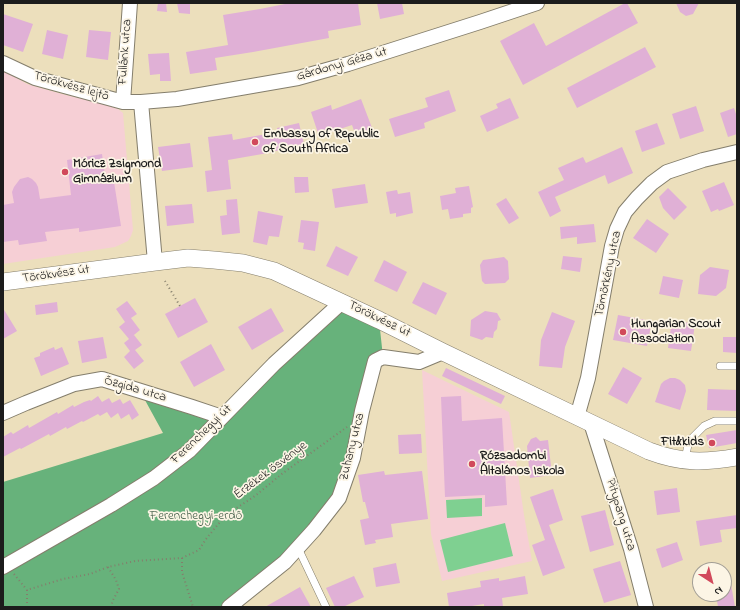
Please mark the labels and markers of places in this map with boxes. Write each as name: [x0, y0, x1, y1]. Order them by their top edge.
place label: Embassy of Republic of South Africa: [263, 127, 379, 158]
marker: Embassy of Republic of South Africa: [250, 137, 260, 147]
place label: Móricz Zsigmond Gimnázium: [73, 157, 161, 188]
marker: Móricz Zsigmond Gimnázium: [60, 167, 70, 177]
place label: Hungarian Scout Association: [631, 317, 721, 348]
marker: Hungarian Scout Association: [618, 327, 628, 337]
place label: Fit&kids: [661, 435, 704, 451]
marker: Fit&kids: [707, 438, 717, 448]
place label: Rózsadombi Általános Iskola: [480, 449, 564, 480]
marker: Rózsadombi Általános Iskola: [467, 459, 477, 469]

